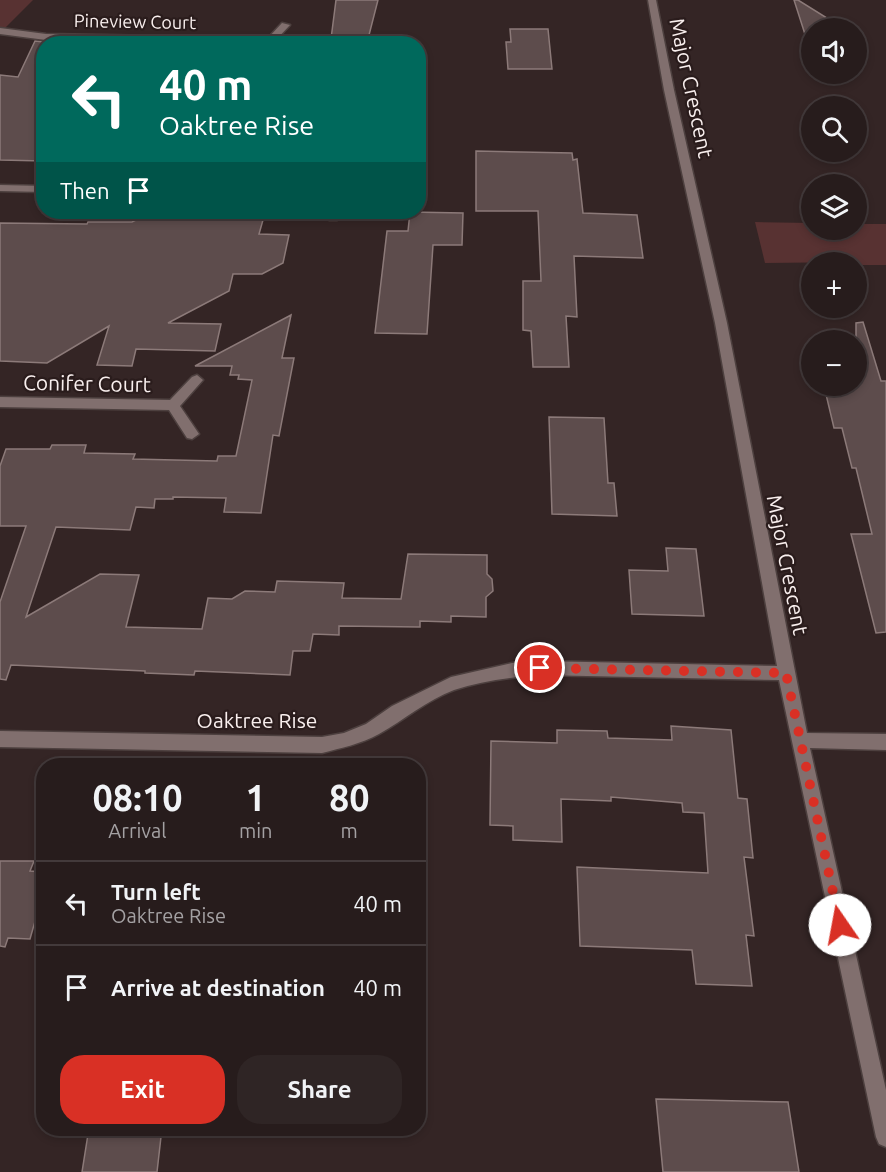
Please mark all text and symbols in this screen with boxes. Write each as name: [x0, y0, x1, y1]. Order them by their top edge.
street label: Pineview Court: [74, 10, 196, 32]
street label: Major Crescent: [665, 16, 719, 160]
map controls: [801, 18, 867, 396]
button: sound: [801, 18, 867, 84]
icon: left: [60, 60, 138, 138]
text: 40 m: [159, 61, 253, 108]
button: search: [801, 96, 867, 162]
text: Oaktree Rise: [159, 110, 314, 140]
icon: arrive: [122, 174, 155, 207]
button: layers: [801, 174, 867, 240]
text: Then: [60, 178, 110, 203]
button: +: [801, 252, 867, 318]
button: −: [801, 330, 867, 396]
street label: Conifer Court: [23, 370, 151, 396]
street label: Major Crescent: [763, 493, 813, 637]
pin: [514, 642, 565, 693]
icon: arrive: [523, 651, 556, 684]
street label: Oaktree Rise: [197, 708, 317, 732]
text: 08:10: [92, 777, 183, 818]
text: 1: [246, 777, 266, 818]
text: 80: [329, 777, 370, 818]
text: Arrival: [108, 819, 167, 842]
text: min: [239, 819, 273, 842]
text: m: [341, 819, 358, 842]
text: Turn left: [111, 879, 201, 904]
icon: left: [60, 887, 93, 920]
text: 40 m: [353, 891, 402, 916]
position arrow: [808, 893, 872, 957]
text: Oaktree Rise: [111, 904, 226, 927]
icon: arrive: [60, 971, 93, 1004]
text: Arrive at destination: [111, 975, 325, 1000]
text: 40 m: [353, 975, 402, 1000]
button: Exit: [60, 1055, 225, 1124]
button: Share: [237, 1055, 402, 1124]

